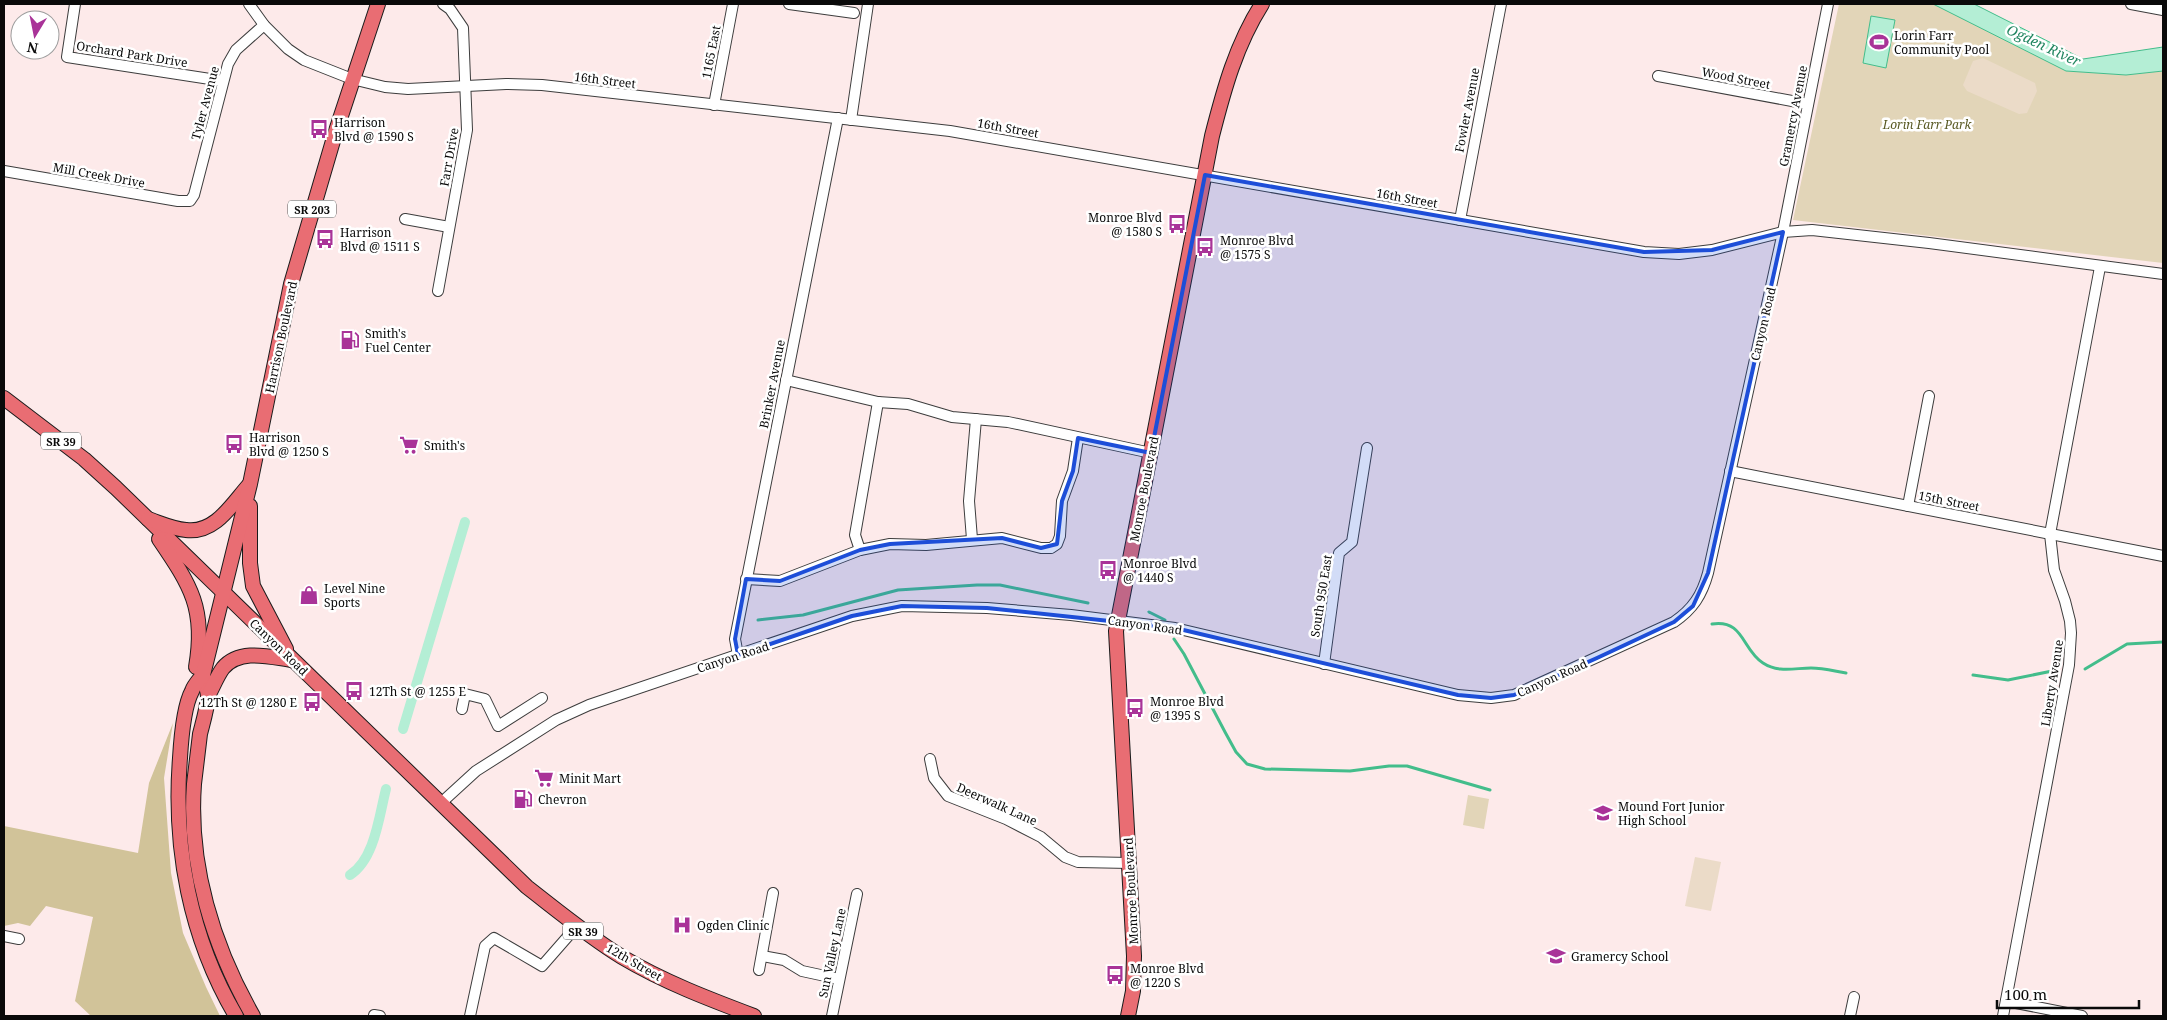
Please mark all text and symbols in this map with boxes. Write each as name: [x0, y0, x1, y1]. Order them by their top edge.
north arrow: [10, 10, 60, 60]
water label: Ogden River: [2004, 20, 2085, 71]
street label: 1165 East: [698, 24, 724, 80]
place label: Lorin Farr Community Pool: [1894, 27, 1989, 58]
sports icon: Lorin Farr Community Pool: [1868, 31, 1890, 53]
street label: Orchard Park Drive: [75, 37, 189, 71]
text: N: [26, 38, 40, 59]
street label: Wood Street: [1700, 63, 1772, 93]
street label: Tyler Avenue: [187, 64, 223, 142]
street label: Gramercy Avenue: [1775, 64, 1811, 168]
street label: Fowler Avenue: [1450, 66, 1484, 154]
street label: 16th Street: [573, 68, 637, 92]
place label: Harrison Blvd @ 1590 S: [334, 114, 414, 145]
street label: 16th Street: [976, 114, 1040, 142]
park label: Lorin Farr Park: [1882, 116, 1973, 133]
bus stop icon: Harrison Blvd @ 1590 S: [308, 118, 330, 140]
street label: Farr Drive: [435, 126, 463, 188]
street label: Mill Creek Drive: [52, 159, 146, 191]
street label: 16th Street: [1375, 184, 1439, 212]
road number: SR 203: [288, 200, 336, 218]
place label: Monroe Blvd @ 1580 S: [1088, 209, 1163, 240]
bus stop icon: Monroe Blvd @ 1580 S: [1166, 213, 1188, 235]
place label: Harrison Blvd @ 1511 S: [340, 224, 420, 255]
bus stop icon: Harrison Blvd @ 1511 S: [314, 228, 336, 250]
place label: Monroe Blvd @ 1575 S: [1220, 232, 1295, 263]
bus stop icon: Monroe Blvd @ 1575 S: [1194, 236, 1216, 258]
street label: Harrison Boulevard: [261, 279, 301, 394]
street label: Canyon Road: [1746, 285, 1780, 363]
place label: Smith's Fuel Center: [365, 325, 431, 356]
fuel station icon: Smith's Fuel Center: [339, 329, 361, 351]
street label: Brinker Avenue: [755, 338, 789, 430]
place label: Harrison Blvd @ 1250 S: [249, 429, 329, 460]
road number: SR 39: [41, 432, 81, 450]
bus stop icon: Harrison Blvd @ 1250 S: [223, 433, 245, 455]
supermarket icon: Smith's: [398, 434, 420, 456]
street label: Monroe Boulevard: [1125, 434, 1163, 543]
place label: Smith's: [424, 437, 465, 454]
street label: 15th Street: [1917, 487, 1981, 515]
street label: South 950 East: [1306, 554, 1336, 638]
place label: Monroe Blvd @ 1440 S: [1123, 555, 1198, 586]
bus stop icon: Monroe Blvd @ 1440 S: [1097, 559, 1119, 581]
place label: Level Nine Sports: [324, 580, 385, 611]
shop icon: Level Nine Sports: [298, 584, 320, 606]
street label: Canyon Road: [1107, 611, 1184, 639]
street label: Canyon Road: [246, 615, 312, 680]
street label: Canyon Road: [695, 637, 772, 677]
street label: Liberty Avenue: [2037, 638, 2067, 728]
street label: Canyon Road: [1514, 655, 1590, 701]
bus stop icon: 12Th St @ 1255 E: [343, 680, 365, 702]
place label: 12Th St @ 1255 E: [369, 683, 466, 700]
bus stop icon: 12Th St @ 1280 E: [301, 691, 323, 713]
place label: Monroe Blvd @ 1395 S: [1150, 693, 1225, 724]
place label: 12Th St @ 1280 E: [200, 694, 297, 711]
bus stop icon: Monroe Blvd @ 1395 S: [1124, 697, 1146, 719]
supermarket icon: Minit Mart: [533, 767, 555, 789]
place label: Minit Mart: [559, 770, 621, 787]
street label: Deerwalk Lane: [954, 779, 1040, 829]
fuel station icon: Chevron: [512, 788, 534, 810]
place label: Chevron: [538, 791, 587, 808]
place label: Mound Fort Junior High School: [1618, 798, 1725, 829]
school or university icon: Mound Fort Junior High School: [1592, 802, 1614, 824]
street label: Monroe Boulevard: [1120, 836, 1142, 945]
street label: Sun Valley Lane: [814, 907, 850, 999]
hospital icon: Ogden Clinic: [671, 914, 693, 936]
place label: Ogden Clinic: [697, 917, 770, 934]
road number: SR 39: [563, 922, 603, 939]
street label: 12th Street: [603, 939, 665, 985]
school or university icon: Gramercy School: [1545, 945, 1567, 967]
place label: Gramercy School: [1571, 948, 1669, 965]
place label: Monroe Blvd @ 1220 S: [1130, 960, 1205, 991]
bus stop icon: Monroe Blvd @ 1220 S: [1104, 964, 1126, 986]
scale bar: [1997, 978, 2140, 1010]
text: 100 m: [2004, 984, 2047, 1004]

